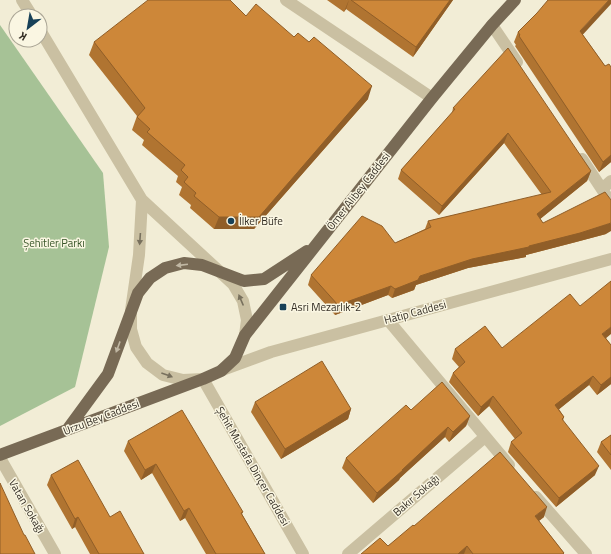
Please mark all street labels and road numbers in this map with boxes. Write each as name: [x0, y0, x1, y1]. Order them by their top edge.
street label: Ömer Alibey Caddesi: [322, 149, 394, 233]
street label: Hatip Caddesi: [382, 296, 448, 328]
street label: Urzu Bey Caddesi: [61, 395, 141, 439]
street label: Şehit Mustafa Dinçer Caddesi: [212, 403, 294, 529]
street label: Bakır Sokağı: [389, 470, 443, 520]
street label: Vatan Sokağı: [5, 476, 49, 536]

